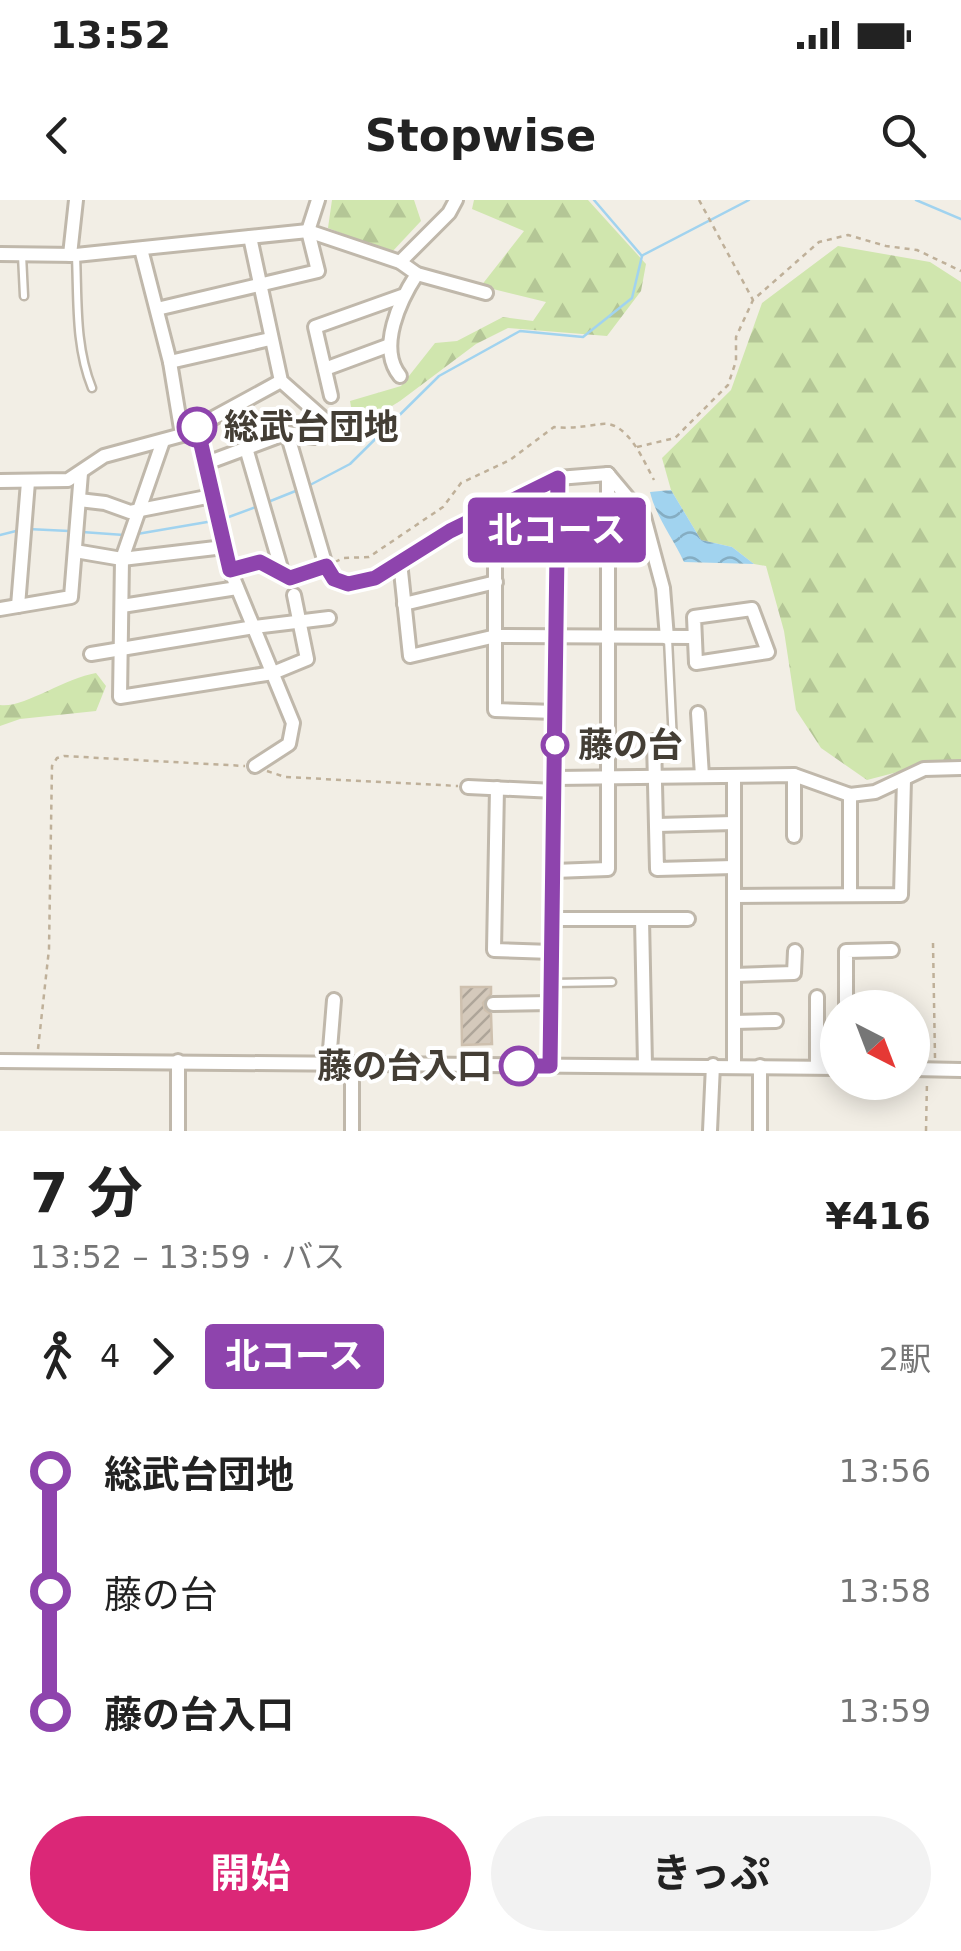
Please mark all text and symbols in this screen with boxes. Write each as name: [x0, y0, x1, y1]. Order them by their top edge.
text: 13:52: [50, 13, 171, 57]
icon: back: [30, 108, 85, 163]
icon: search: [876, 108, 931, 163]
text: Stopwise: [365, 109, 596, 162]
place label: 総武台団地: [224, 407, 399, 447]
marker: 総武台団地: [178, 408, 216, 446]
line badge: 北コース: [487, 498, 627, 562]
text: 北コース: [488, 510, 626, 550]
place label: 藤の台: [578, 725, 683, 765]
marker: 藤の台: [542, 732, 568, 758]
north arrow: [820, 990, 930, 1100]
map controls: [820, 990, 930, 1100]
place label: 藤の台入口: [317, 1046, 492, 1086]
marker: 藤の台入口: [500, 1047, 538, 1085]
text: 7 分: [30, 1161, 142, 1225]
text: ¥416: [825, 1194, 931, 1238]
text: 13:52 – 13:59 · バス: [30, 1238, 345, 1276]
icon: walk: [30, 1329, 85, 1384]
icon: forward: [135, 1329, 190, 1384]
text: 北コース: [225, 1336, 364, 1376]
text: 4: [100, 1337, 120, 1375]
text: 2駅: [879, 1340, 931, 1378]
text: 13:56: [839, 1452, 931, 1490]
text: 総武台団地: [104, 1453, 294, 1497]
text: 13:58: [839, 1572, 931, 1610]
text: 藤の台: [104, 1573, 218, 1617]
text: 13:59: [839, 1692, 931, 1730]
text: 藤の台入口: [104, 1693, 294, 1737]
button: 開始: [30, 1816, 471, 1931]
button: きっぷ: [491, 1816, 931, 1931]

